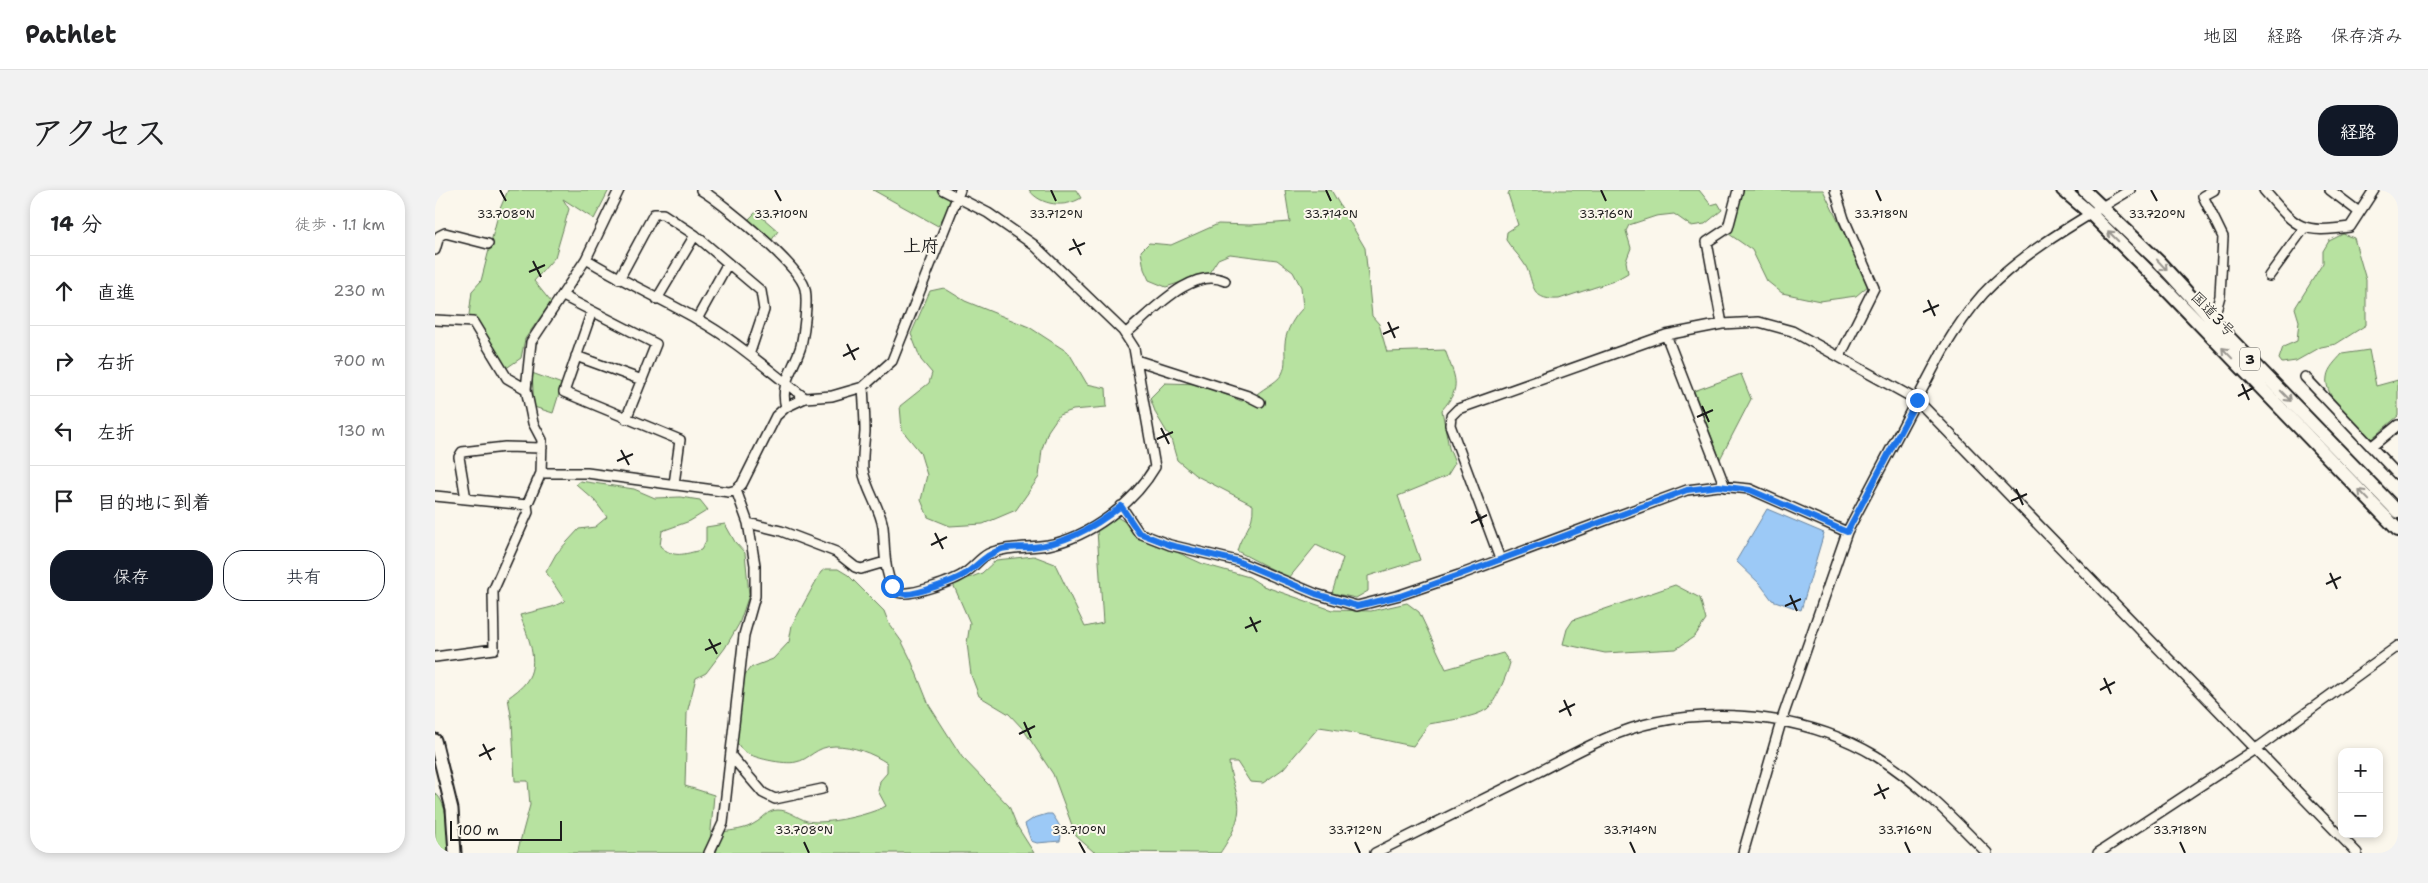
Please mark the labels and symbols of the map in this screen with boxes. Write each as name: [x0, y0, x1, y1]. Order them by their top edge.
text: 33.708°N: [477, 206, 535, 222]
text: 33.710°N: [754, 206, 808, 222]
text: 33.712°N: [1029, 206, 1083, 222]
text: 33.714°N: [1304, 206, 1358, 222]
text: 33.716°N: [1579, 206, 1633, 222]
text: 33.718°N: [1854, 206, 1908, 222]
text: 33.720°N: [2129, 206, 2185, 222]
one-way arrow: [2108, 231, 2120, 243]
district label: 上府: [903, 234, 939, 258]
one-way arrow: [2156, 259, 2168, 271]
street label: 国道3号: [2187, 287, 2239, 341]
one-way arrow: [2221, 346, 2233, 359]
road number: 3: [2240, 347, 2260, 370]
route end: [1906, 389, 1929, 412]
one-way arrow: [2280, 390, 2292, 402]
one-way arrow: [2358, 488, 2370, 501]
route start: [881, 575, 904, 598]
scale bar: [450, 818, 563, 841]
text: 33.708°N: [775, 822, 833, 838]
text: 33.710°N: [1052, 822, 1106, 838]
text: 33.712°N: [1328, 822, 1382, 838]
text: 33.714°N: [1603, 822, 1657, 838]
text: 33.716°N: [1878, 822, 1932, 838]
text: 33.718°N: [2153, 822, 2207, 838]

